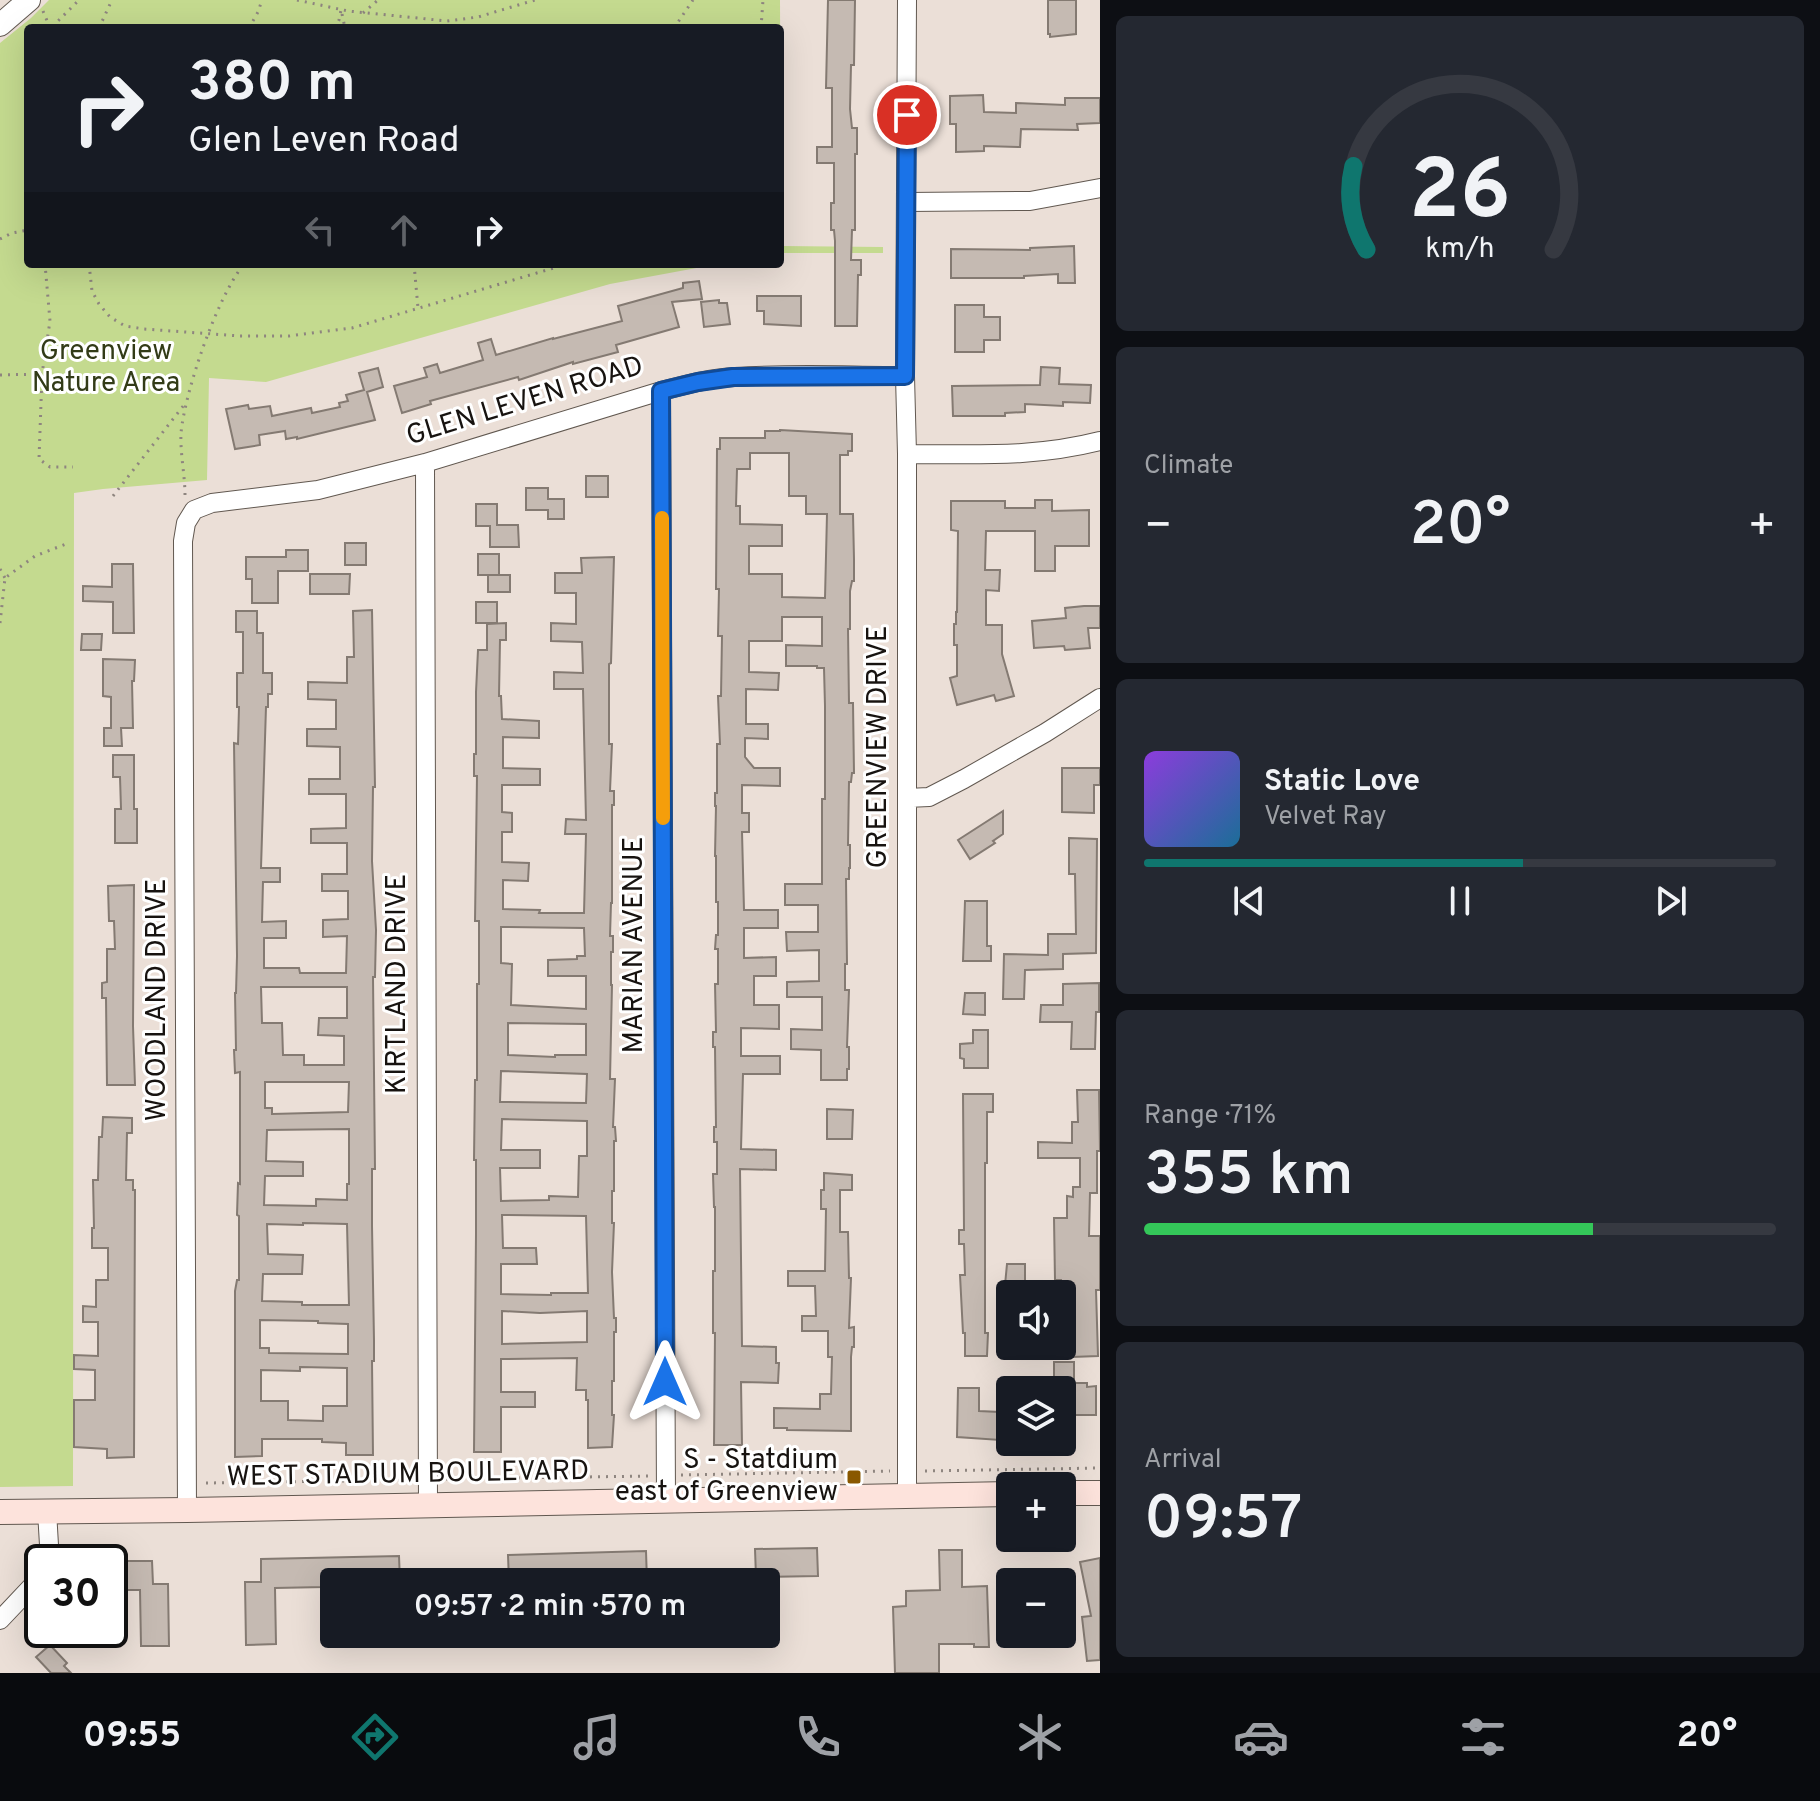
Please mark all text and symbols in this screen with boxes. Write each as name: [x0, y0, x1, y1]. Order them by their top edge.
text: 380 m: [188, 50, 356, 120]
icon: right: [56, 56, 160, 160]
pin: [873, 81, 941, 149]
icon: arrive: [885, 93, 929, 137]
text: Glen Leven Road: [188, 119, 459, 165]
text: 26: [1409, 142, 1511, 247]
icon: left: [298, 208, 342, 252]
icon: ahead: [382, 208, 426, 252]
icon: right: [466, 208, 510, 252]
text: km/h: [1425, 232, 1495, 268]
park label: Greenview Nature Area: [32, 334, 180, 402]
street label: GLEN LEVEN ROAD: [402, 349, 648, 455]
text: Climate: [1144, 450, 1233, 483]
text: 20°: [1410, 490, 1510, 566]
text: −: [1144, 500, 1172, 556]
text: +: [1748, 500, 1776, 556]
street label: GREENVIEW DRIVE: [861, 626, 897, 868]
text: Static Love: [1264, 764, 1420, 801]
text: Velvet Ray: [1264, 801, 1387, 834]
street label: MARIAN AVENUE: [617, 837, 653, 1053]
street label: KIRTLAND DRIVE: [380, 874, 416, 1094]
street label: WOODLAND DRIVE: [140, 878, 176, 1122]
icon: previous: [1227, 879, 1271, 923]
icon: pause: [1438, 879, 1482, 923]
icon: next: [1649, 879, 1693, 923]
text: Range · 71%: [1144, 1100, 1276, 1133]
text: 355 km: [1144, 1140, 1354, 1216]
map controls: [996, 1280, 1076, 1648]
button: sound: [996, 1280, 1076, 1360]
position arrow: [623, 1340, 707, 1424]
button: layers: [996, 1376, 1076, 1456]
place label: S - Statdium east of Greenview: [615, 1443, 838, 1511]
text: Arrival: [1144, 1444, 1222, 1477]
street label: WEST STADIUM BOULEVARD: [226, 1454, 590, 1496]
marker: S - Statdium east of Greenview: [845, 1468, 863, 1486]
button: +: [996, 1472, 1076, 1552]
text: 09:57: [1144, 1484, 1302, 1560]
speed limit sign: 30: [24, 1544, 128, 1648]
button: −: [996, 1568, 1076, 1648]
text: 09:57 · 2 min · 570 m: [414, 1589, 686, 1626]
icon: directions: [347, 1709, 403, 1765]
icon: music: [569, 1709, 625, 1765]
icon: phone: [790, 1709, 846, 1765]
icon: climate: [1012, 1709, 1068, 1765]
icon: car: [1233, 1709, 1289, 1765]
icon: filters: [1455, 1709, 1511, 1765]
text: 09:55: [83, 1714, 181, 1760]
text: 20°: [1677, 1714, 1737, 1760]

